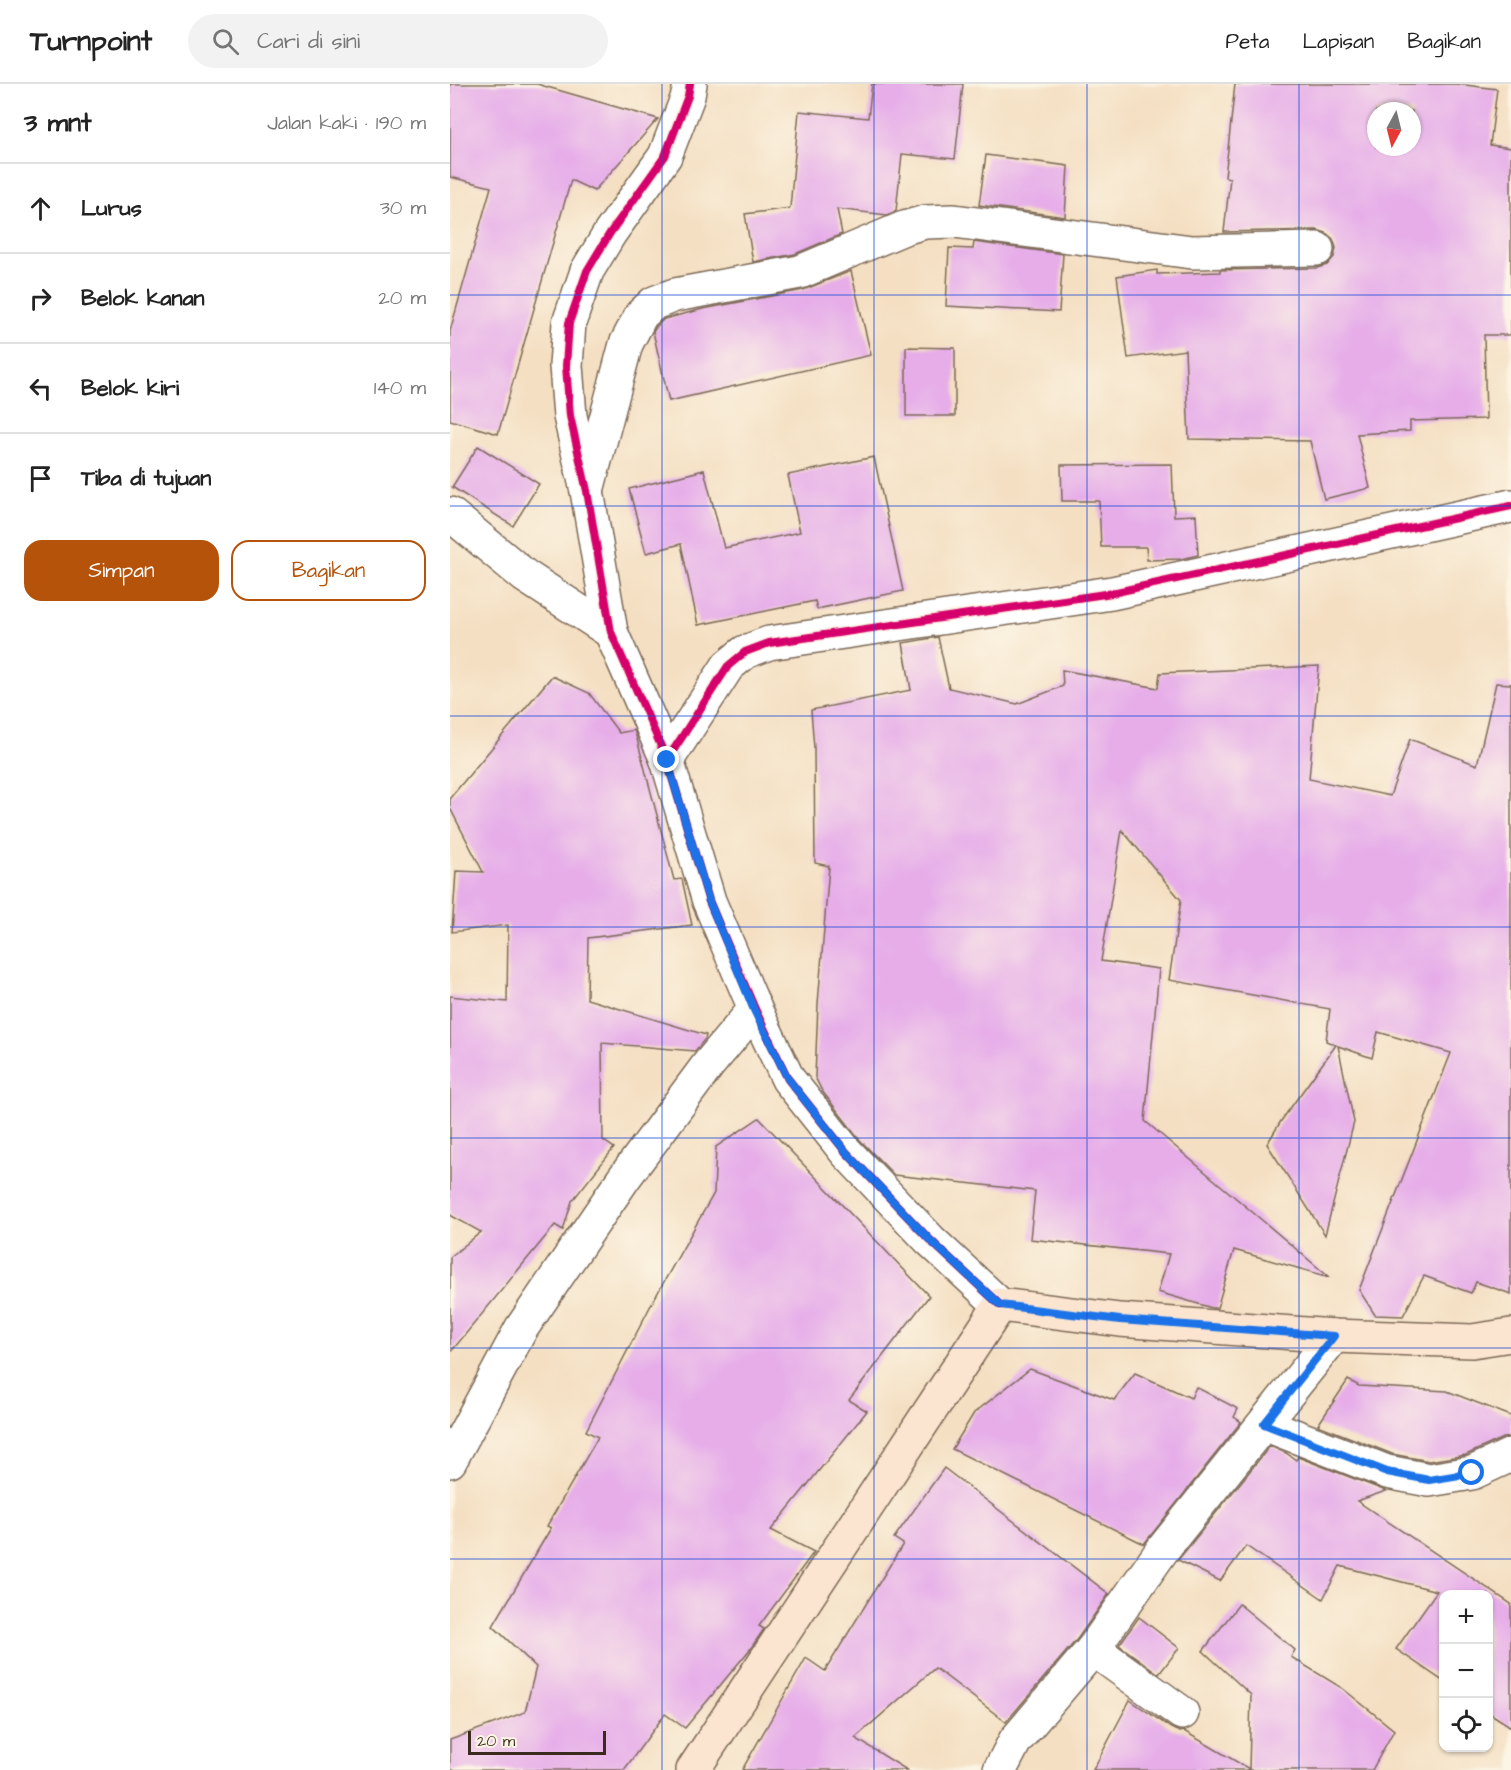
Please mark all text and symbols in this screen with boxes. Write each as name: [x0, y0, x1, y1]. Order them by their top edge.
search box: [188, 14, 608, 68]
text: Turnpoint: [30, 22, 152, 61]
icon: search: [209, 25, 242, 58]
text: Cari di sini: [257, 26, 360, 57]
text: Peta: [1226, 27, 1269, 56]
text: Lapisan: [1302, 27, 1374, 56]
text: Bagikan: [1407, 27, 1481, 56]
north arrow: [1367, 102, 1421, 156]
text: 3 mnt: [24, 105, 91, 141]
text: Jalan kaki · 190 m: [267, 109, 426, 137]
icon: ahead: [24, 192, 57, 225]
text: Lurus: [81, 193, 142, 224]
text: 30 m: [380, 194, 426, 222]
icon: right: [24, 282, 57, 315]
text: Belok kanan: [81, 283, 205, 314]
text: 20 m: [378, 284, 426, 312]
icon: left: [24, 372, 57, 405]
text: Belok kiri: [81, 373, 179, 404]
text: 140 m: [374, 374, 426, 402]
icon: arrive: [24, 462, 57, 495]
text: Tiba di tujuan: [81, 463, 211, 494]
button: Simpan: [24, 540, 219, 601]
button: Bagikan: [231, 540, 426, 601]
route end: [653, 746, 679, 772]
route start: [1458, 1459, 1484, 1485]
map controls: [1439, 1590, 1493, 1752]
button: +: [1439, 1590, 1493, 1644]
button: −: [1439, 1644, 1493, 1698]
button: locate: [1439, 1698, 1493, 1752]
scale bar: [468, 1728, 606, 1756]
text: 20 m: [477, 1730, 515, 1752]

